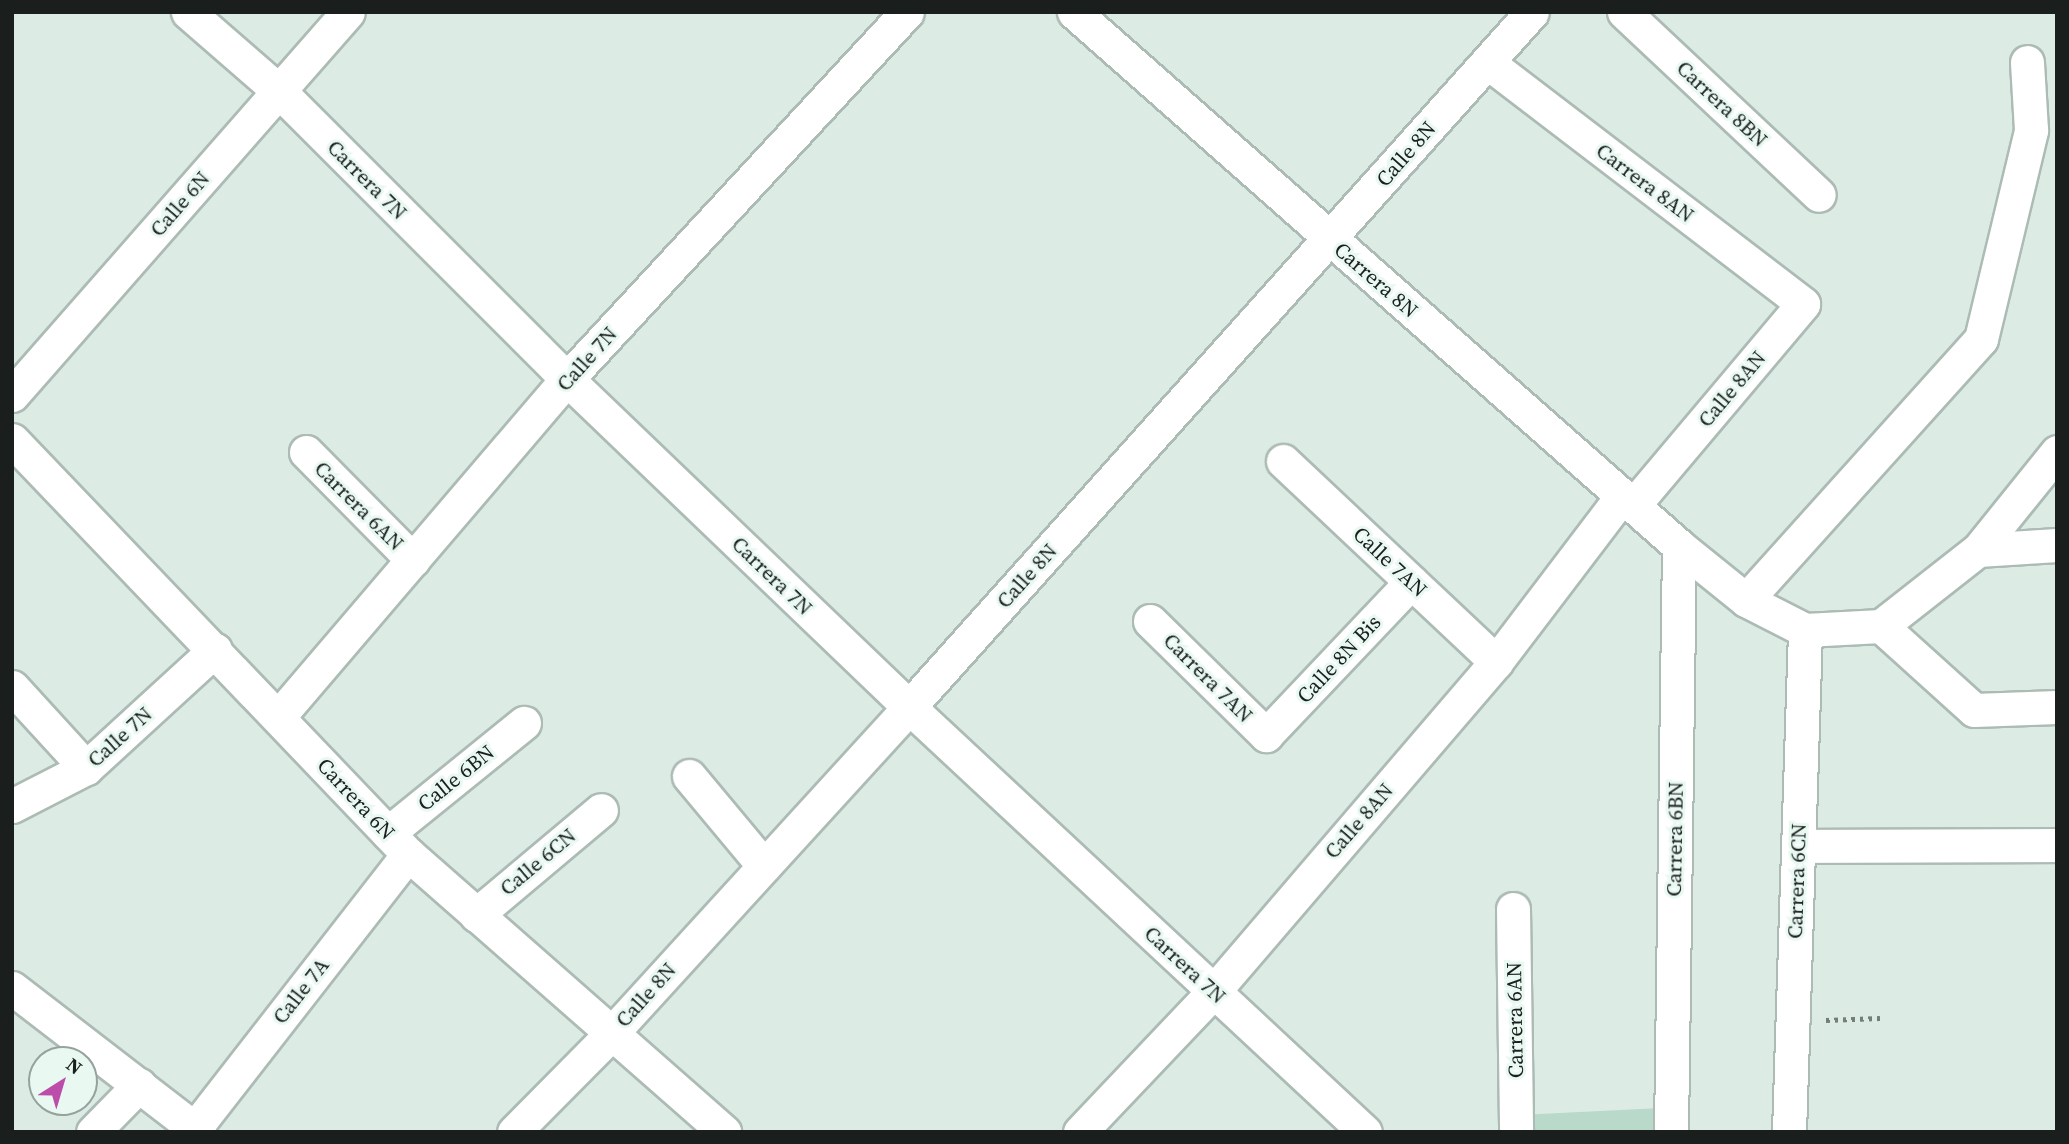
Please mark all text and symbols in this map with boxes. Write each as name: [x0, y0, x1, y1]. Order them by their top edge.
street label: Carrera 8BN: [1671, 56, 1773, 152]
street label: Calle 8N: [1371, 116, 1441, 192]
street label: Carrera 7N: [322, 135, 412, 225]
street label: Carrera 8AN: [1591, 138, 1699, 228]
street label: Calle 6N: [145, 166, 215, 242]
street label: Carrera 8N: [1329, 237, 1423, 323]
street label: Calle 7N: [552, 322, 622, 396]
street label: Calle 8AN: [1693, 346, 1771, 432]
street label: Carrera 6AN: [309, 456, 409, 556]
street label: Calle 7AN: [1348, 522, 1432, 602]
street label: Carrera 7N: [726, 531, 818, 621]
street label: Calle 8N: [992, 539, 1062, 613]
street label: Calle 8N Bis: [1292, 610, 1386, 708]
street label: Carrera 7AN: [1158, 628, 1258, 728]
street label: Calle 7N: [83, 702, 157, 772]
street label: Calle 6BN: [413, 740, 499, 816]
street label: Carrera 6N: [312, 753, 400, 845]
street label: Calle 8AN: [1319, 778, 1399, 864]
street label: Carrera 6BN: [1661, 781, 1689, 897]
street label: Calle 6CN: [495, 823, 581, 901]
street label: Carrera 6CN: [1782, 823, 1812, 939]
street label: Carrera 7N: [1139, 921, 1231, 1009]
street label: Calle 7A: [268, 953, 334, 1029]
street label: Calle 8N: [611, 958, 681, 1032]
street label: Carrera 6AN: [1501, 962, 1529, 1078]
north arrow: [28, 1046, 98, 1116]
text: N: [61, 1051, 88, 1080]

